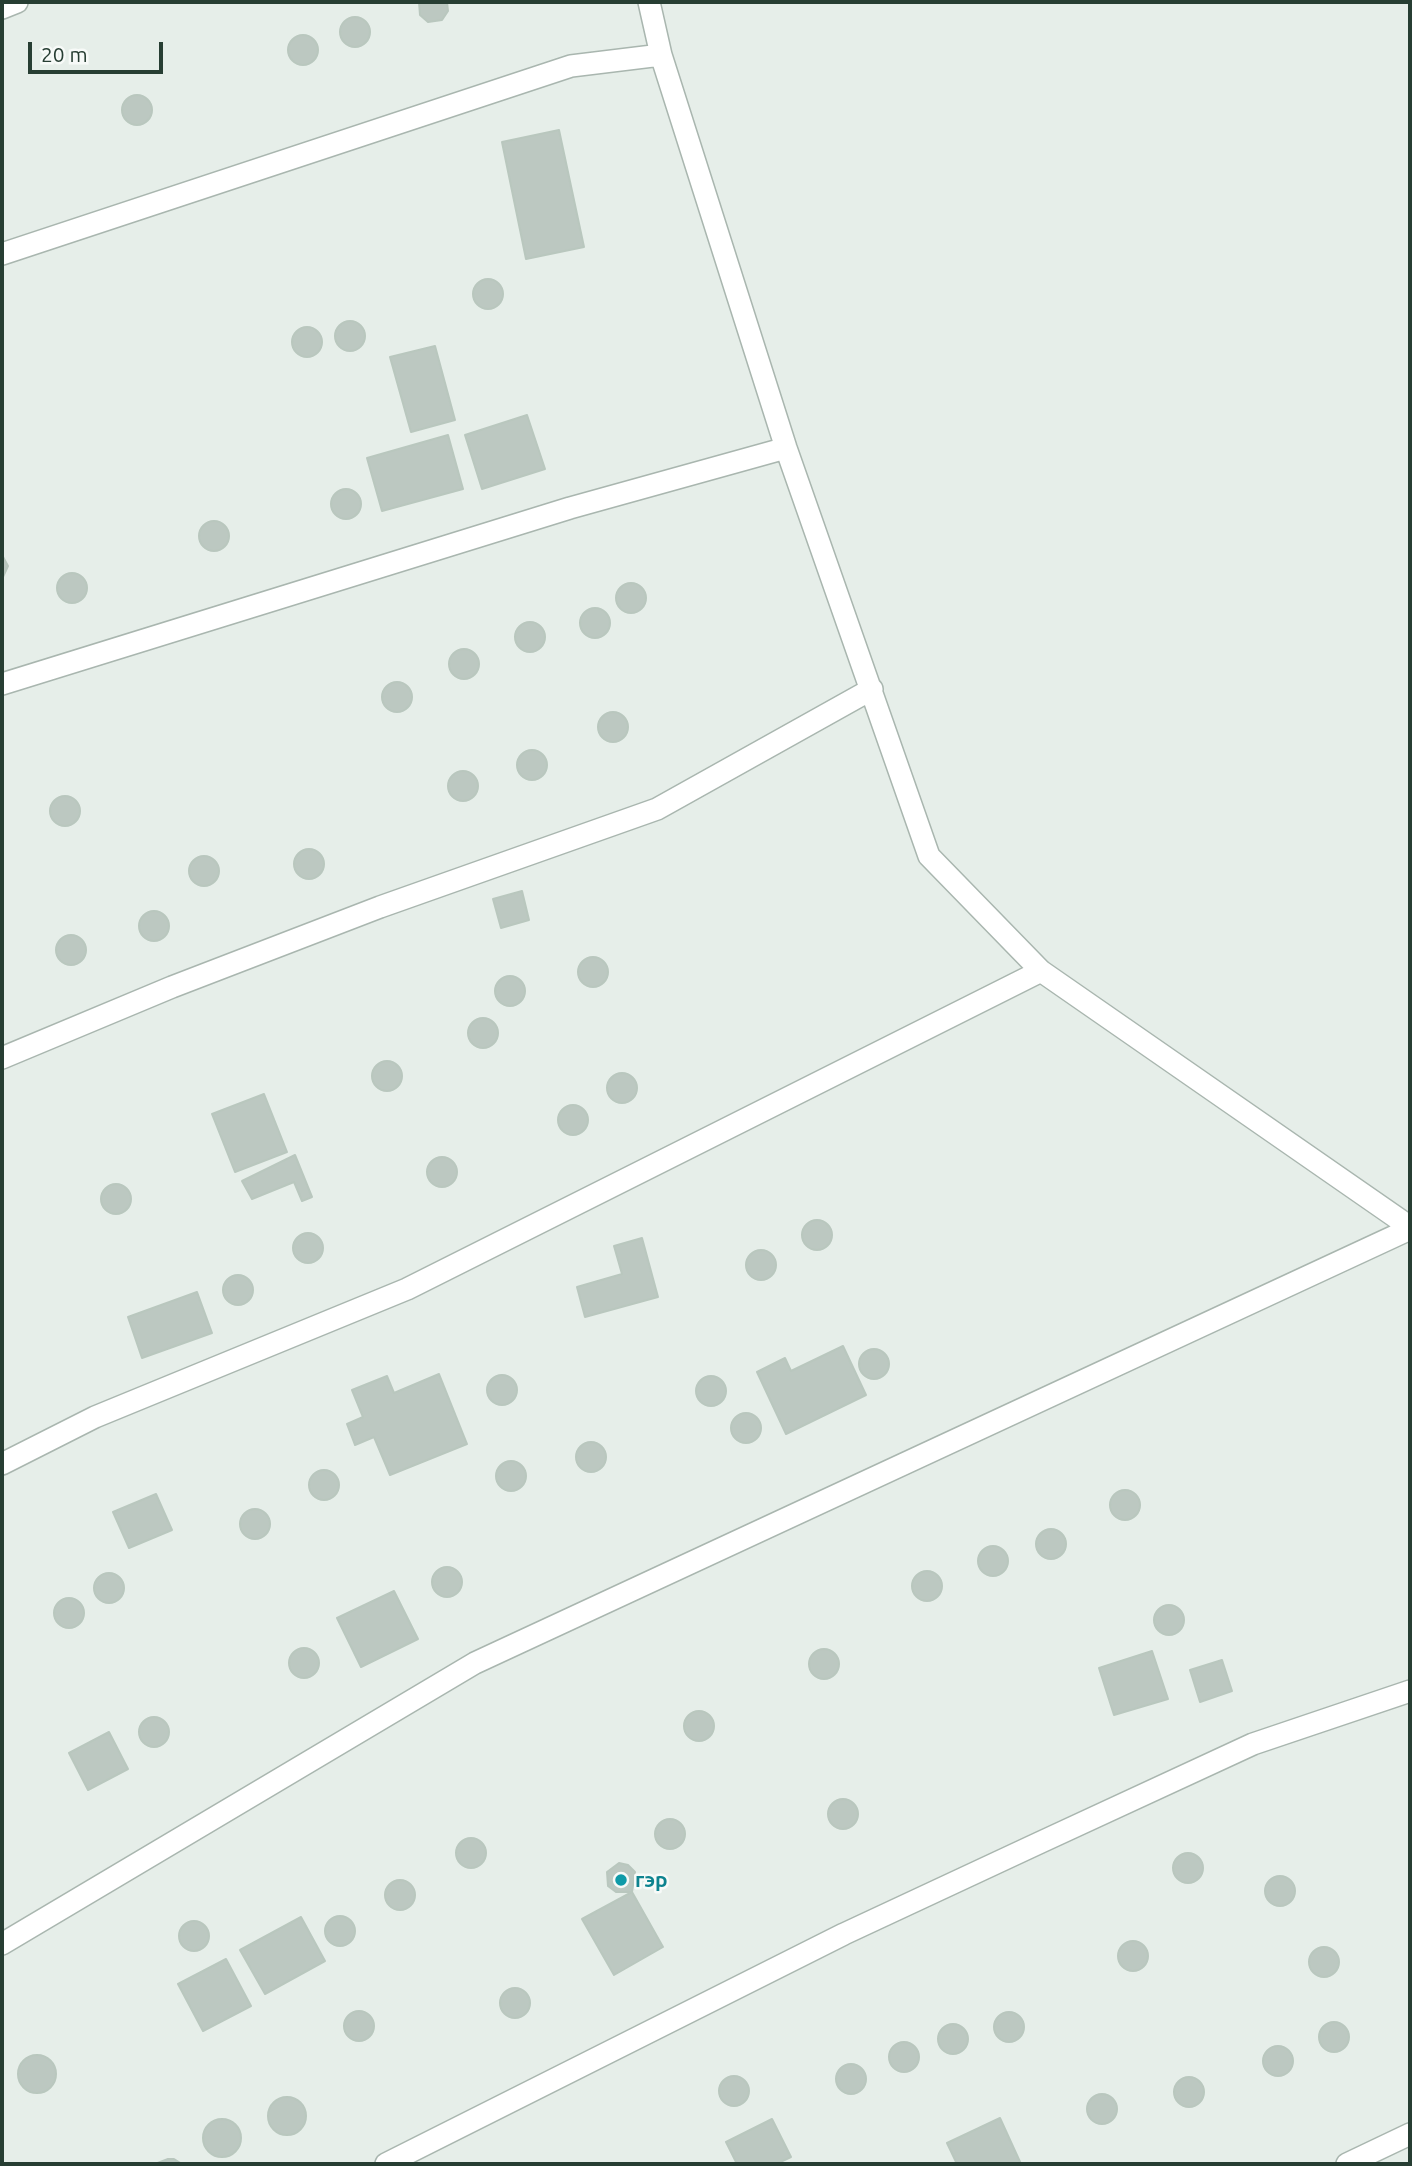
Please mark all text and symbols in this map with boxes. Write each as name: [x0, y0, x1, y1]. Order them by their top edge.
scale bar: [32, 28, 166, 72]
text: 20 m: [41, 42, 88, 66]
place label: гэр: [635, 1867, 668, 1893]
marker: гэр: [613, 1872, 629, 1888]

